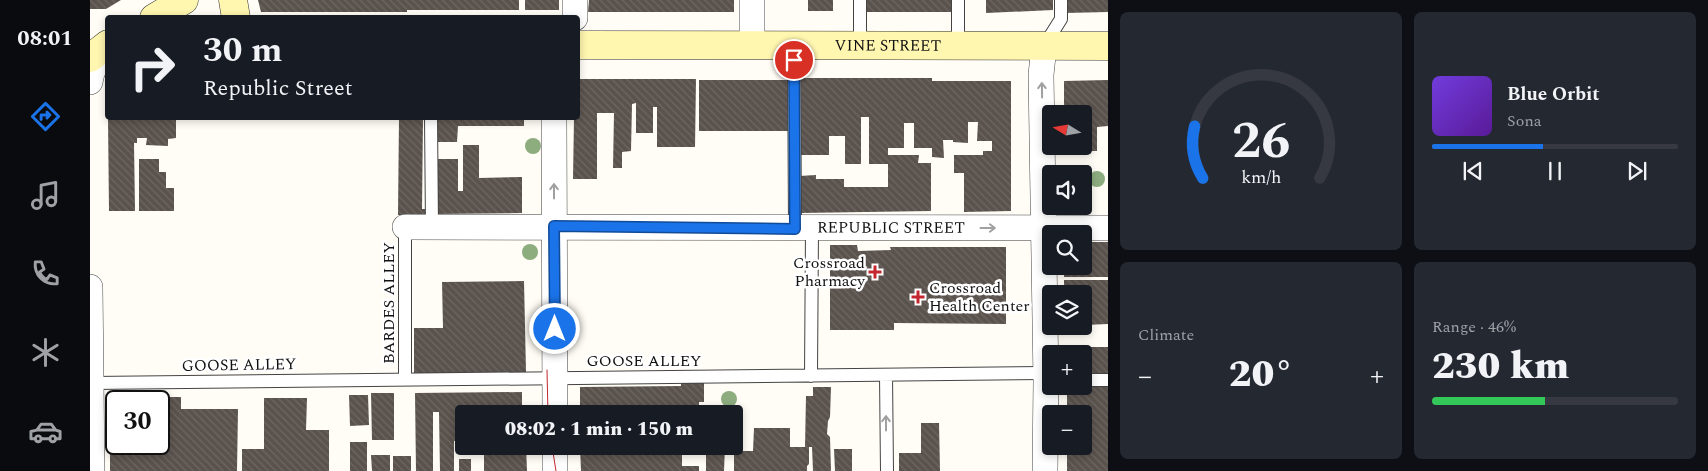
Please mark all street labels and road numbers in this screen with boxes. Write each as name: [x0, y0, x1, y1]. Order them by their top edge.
street label: VINE STREET: [835, 33, 942, 58]
street label: REPUBLIC STREET: [817, 216, 965, 240]
street label: BARDES ALLEY: [377, 242, 401, 364]
street label: GOOSE ALLEY: [587, 349, 701, 373]
street label: GOOSE ALLEY: [181, 352, 297, 378]

